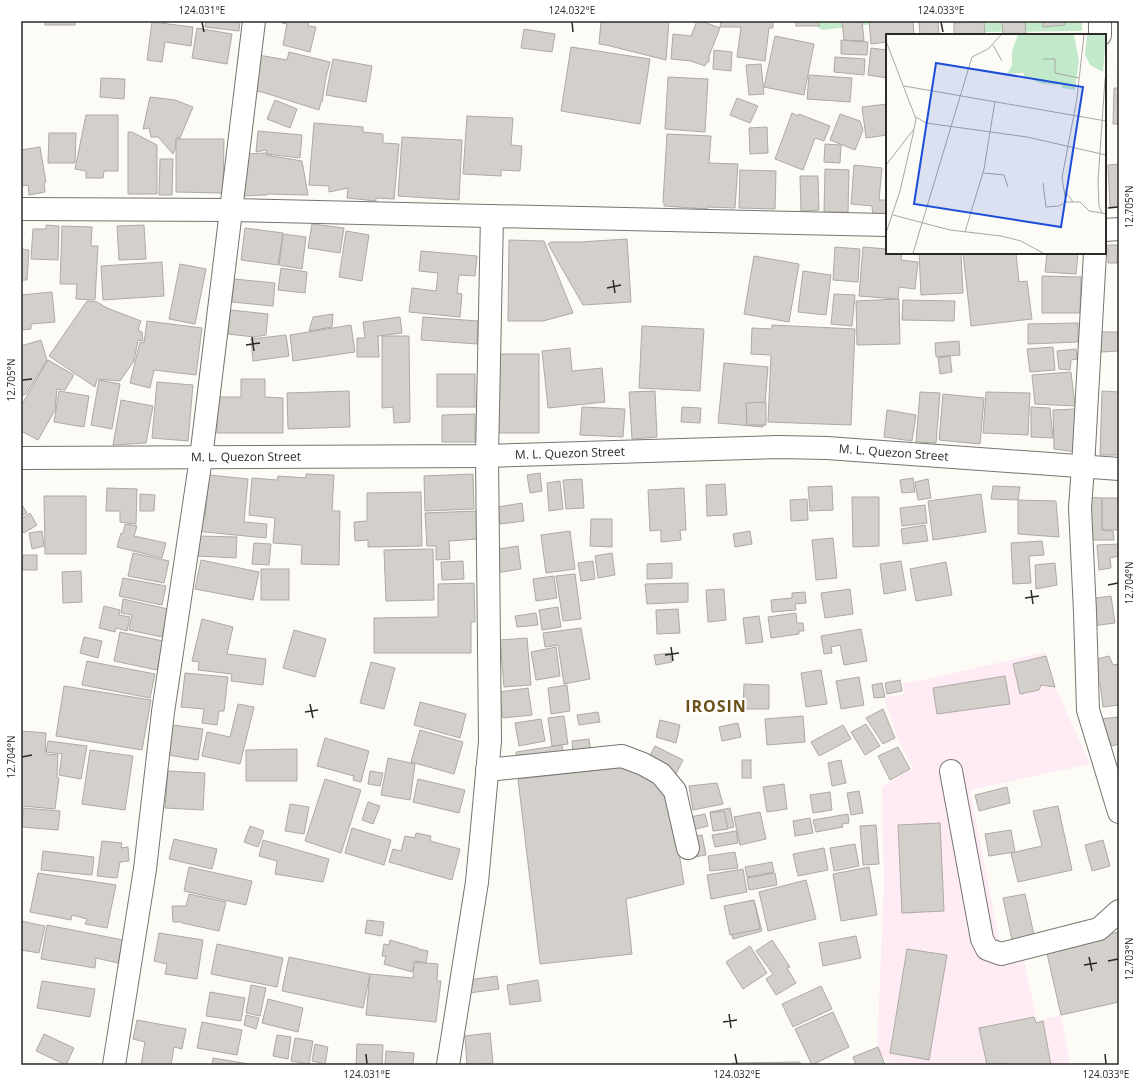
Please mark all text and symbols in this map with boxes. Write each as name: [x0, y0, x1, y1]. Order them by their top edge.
text: 124.031°E: [179, 3, 225, 17]
text: 124.032°E: [549, 3, 595, 17]
text: 124.033°E: [918, 3, 964, 17]
inset map: [886, 34, 1106, 254]
text: 12.705°N: [1122, 185, 1136, 229]
text: 12.705°N: [4, 358, 18, 402]
street label: M. L. Quezon Street: [838, 440, 949, 465]
street label: M. L. Quezon Street: [515, 443, 625, 463]
street label: M. L. Quezon Street: [191, 448, 301, 465]
text: 12.704°N: [1122, 561, 1136, 605]
district label: IROSIN: [685, 695, 747, 717]
text: 12.704°N: [4, 735, 18, 779]
text: 12.703°N: [1122, 937, 1136, 981]
text: 124.031°E: [344, 1067, 390, 1081]
text: 124.032°E: [714, 1067, 760, 1081]
text: 124.033°E: [1083, 1067, 1129, 1081]

